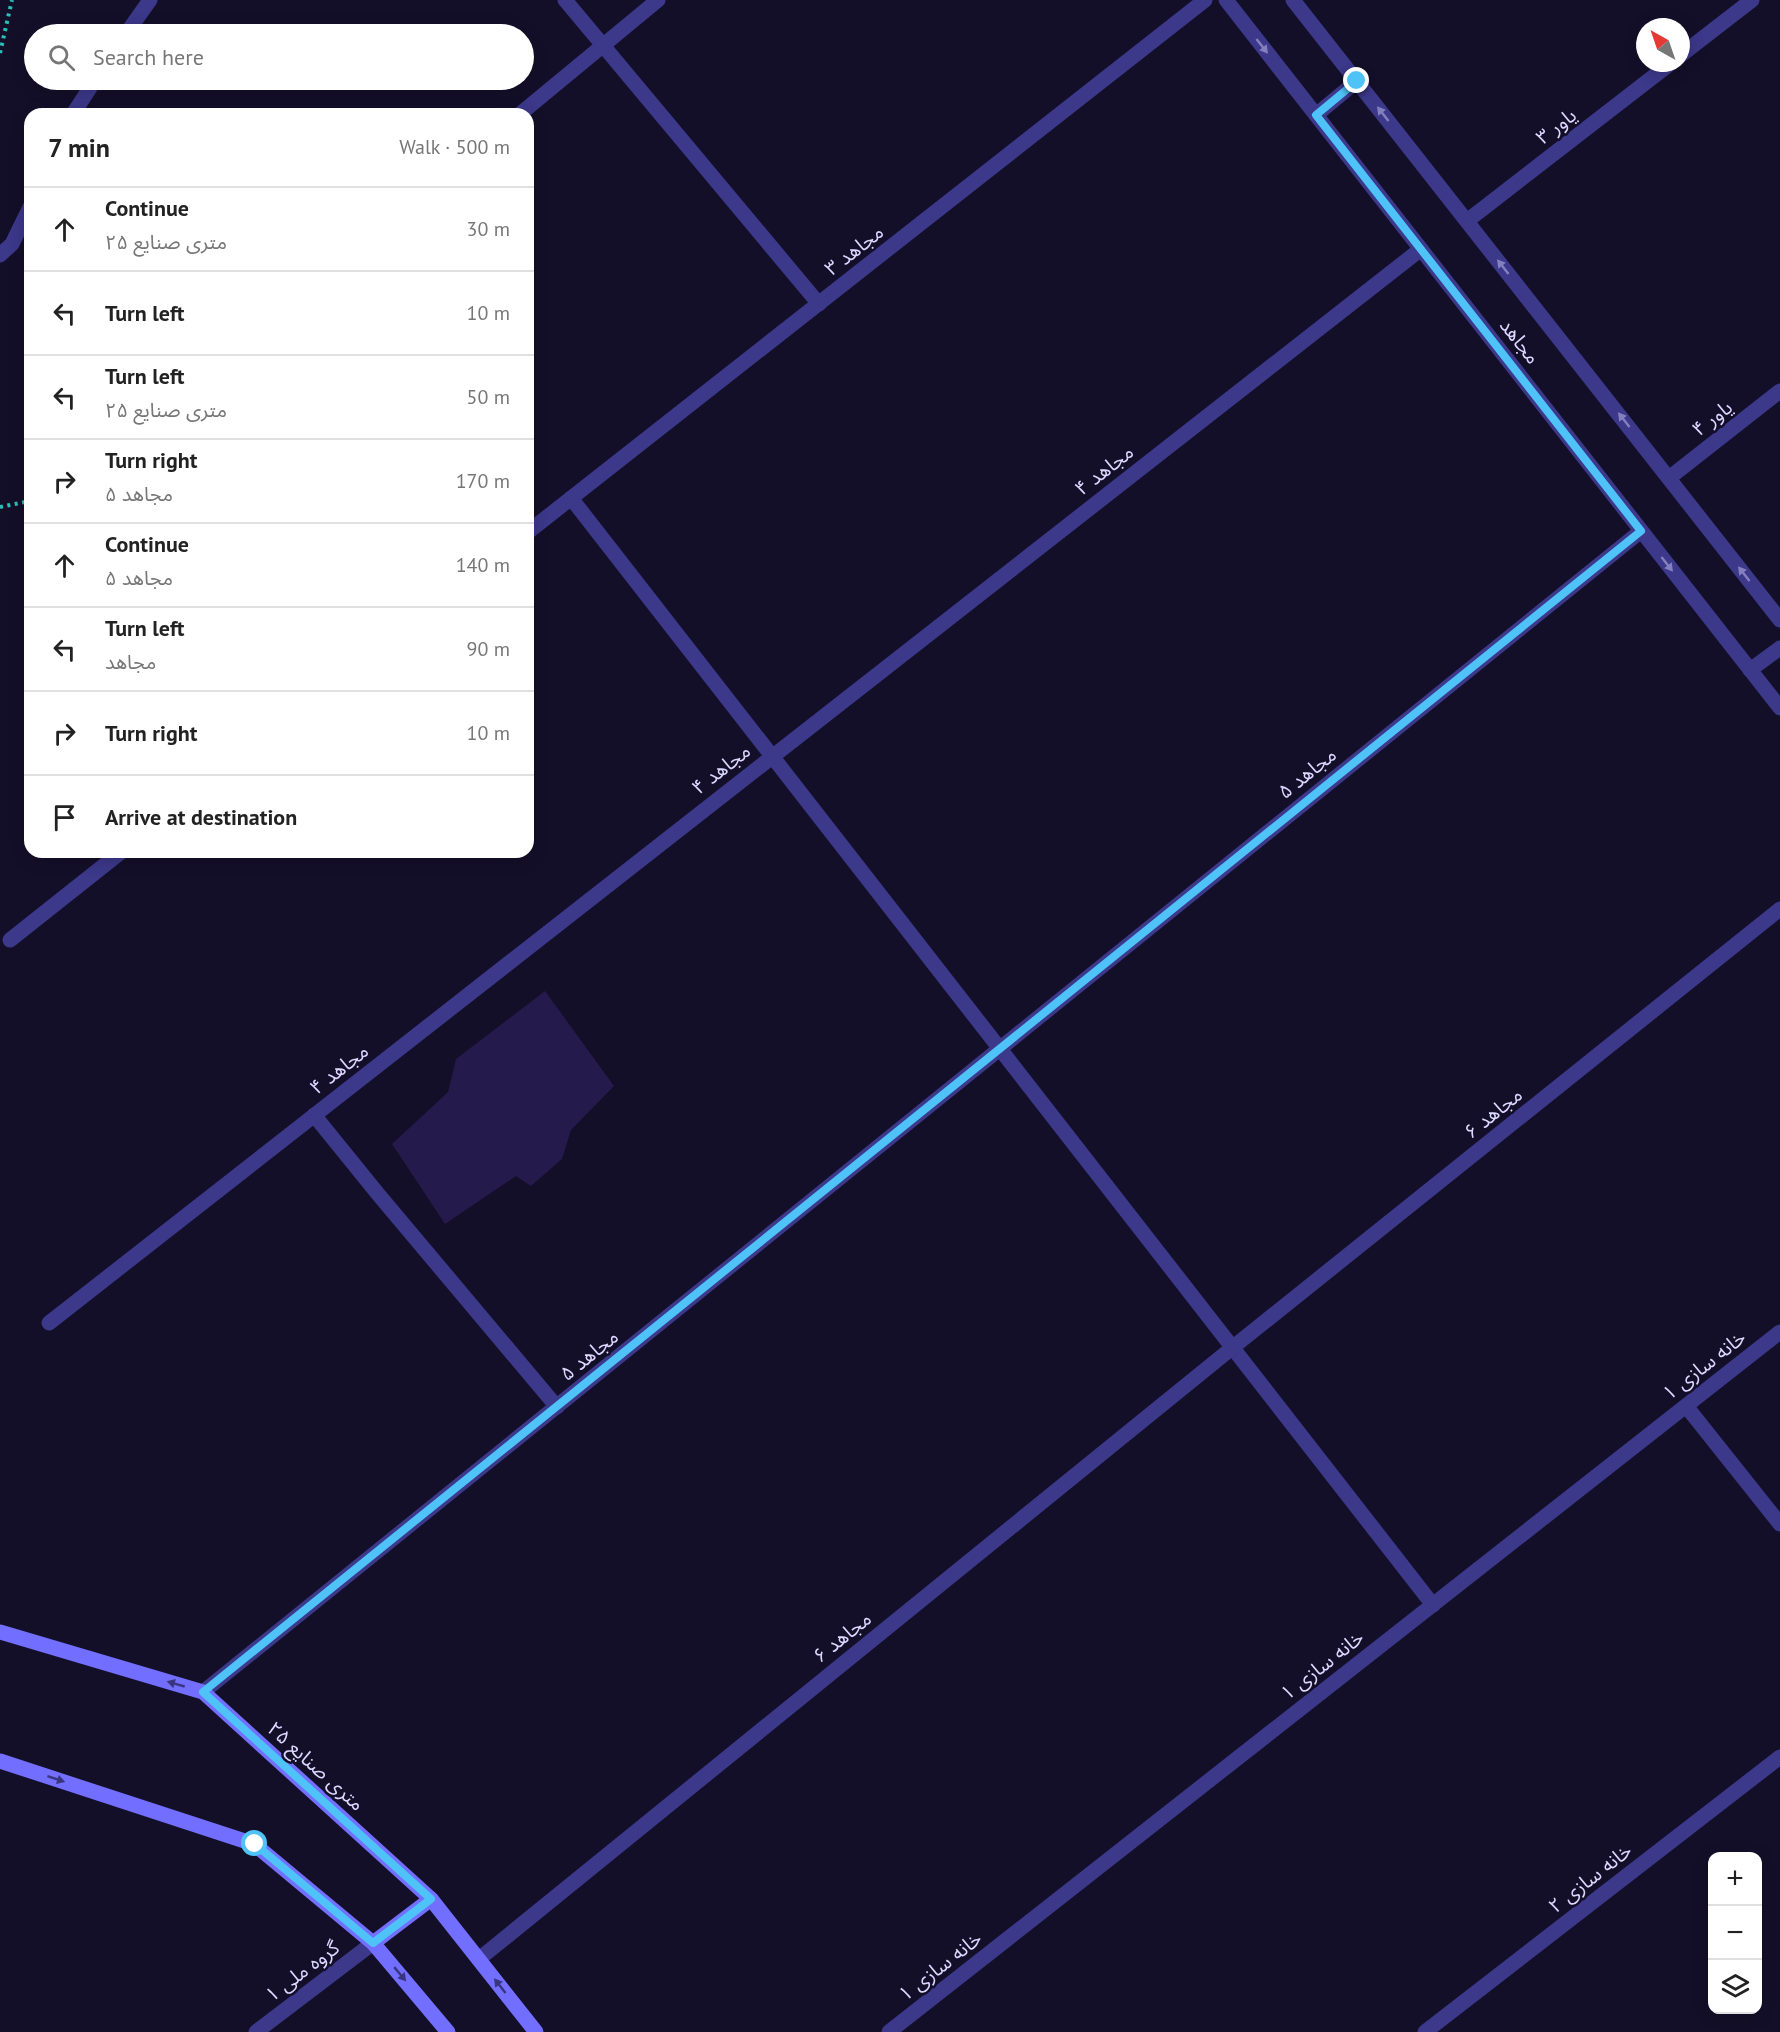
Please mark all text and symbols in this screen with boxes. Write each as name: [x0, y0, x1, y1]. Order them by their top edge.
north arrow: [1636, 18, 1690, 72]
search box: [24, 24, 534, 90]
one-way arrow: [1256, 38, 1269, 54]
icon: search: [45, 41, 78, 74]
text: Search here: [93, 43, 204, 71]
route end: [1343, 67, 1369, 93]
street label: یاور ۳: [1530, 102, 1582, 150]
one-way arrow: [1377, 106, 1389, 121]
text: 7 min: [48, 131, 110, 164]
text: Walk · 500 m: [399, 134, 510, 160]
text: Continue: [105, 194, 189, 222]
icon: ahead: [48, 213, 81, 246]
text: 30 m: [467, 216, 510, 242]
street label: مجاهد ۳: [819, 219, 889, 281]
text: ۲۵ متری صنایع: [105, 229, 227, 255]
one-way arrow: [1497, 259, 1510, 275]
icon: left: [48, 297, 81, 330]
text: Turn left: [105, 299, 185, 327]
text: 10 m: [467, 300, 510, 326]
street label: مجاهد: [1494, 313, 1546, 369]
text: Turn left: [105, 362, 185, 390]
icon: left: [48, 381, 81, 414]
text: 50 m: [467, 384, 510, 410]
street label: یاور ۴: [1686, 394, 1738, 442]
text: ۲۵ متری صنایع: [105, 397, 227, 423]
one-way arrow: [1617, 412, 1630, 428]
street label: مجاهد ۴: [1069, 439, 1139, 501]
text: Turn right: [105, 446, 197, 474]
icon: right: [48, 465, 81, 498]
text: 170 m: [456, 468, 510, 494]
text: ۵ مجاهد: [105, 481, 173, 507]
text: Continue: [105, 530, 189, 558]
icon: ahead: [48, 549, 81, 582]
text: 140 m: [456, 552, 510, 578]
one-way arrow: [1661, 556, 1673, 571]
text: مجاهد ۵: [105, 565, 173, 591]
one-way arrow: [1738, 566, 1750, 581]
text: Turn left: [105, 614, 185, 642]
icon: left: [48, 633, 81, 666]
text: 90 m: [467, 636, 510, 662]
text: مجاهد: [105, 649, 156, 675]
icon: right: [48, 717, 81, 750]
text: Turn right: [105, 719, 197, 747]
text: 10 m: [467, 720, 510, 746]
street label: مجاهد ۴: [686, 738, 756, 800]
street label: مجاهد ۵: [1272, 742, 1342, 804]
icon: arrive: [48, 801, 81, 834]
text: Arrive at destination: [105, 803, 297, 831]
street label: مجاهد ۴: [304, 1038, 374, 1100]
street label: مجاهد ۶: [1458, 1082, 1528, 1144]
street label: ۵ مجاهد: [554, 1324, 624, 1386]
street label: خانه سازی ۱: [1657, 1324, 1751, 1406]
street label: ۶ مجاهد: [807, 1606, 877, 1668]
street label: خانه سازی ۱: [1275, 1624, 1369, 1706]
one-way arrow: [167, 1679, 185, 1688]
street label: ۲۵ متری صنایع: [261, 1716, 370, 1818]
one-way arrow: [47, 1775, 65, 1784]
route start: [241, 1830, 267, 1856]
street label: خانه سازی ۲: [1543, 1837, 1637, 1919]
map controls: [1708, 1852, 1762, 2014]
button: +: [1708, 1852, 1762, 1906]
button: −: [1708, 1906, 1762, 1960]
street label: خانه سازی ۱: [893, 1925, 987, 2007]
street label: گروه ملی ۱: [260, 1934, 345, 2007]
button: layers: [1708, 1960, 1762, 2014]
one-way arrow: [393, 1966, 406, 1982]
one-way arrow: [494, 1979, 507, 1994]

